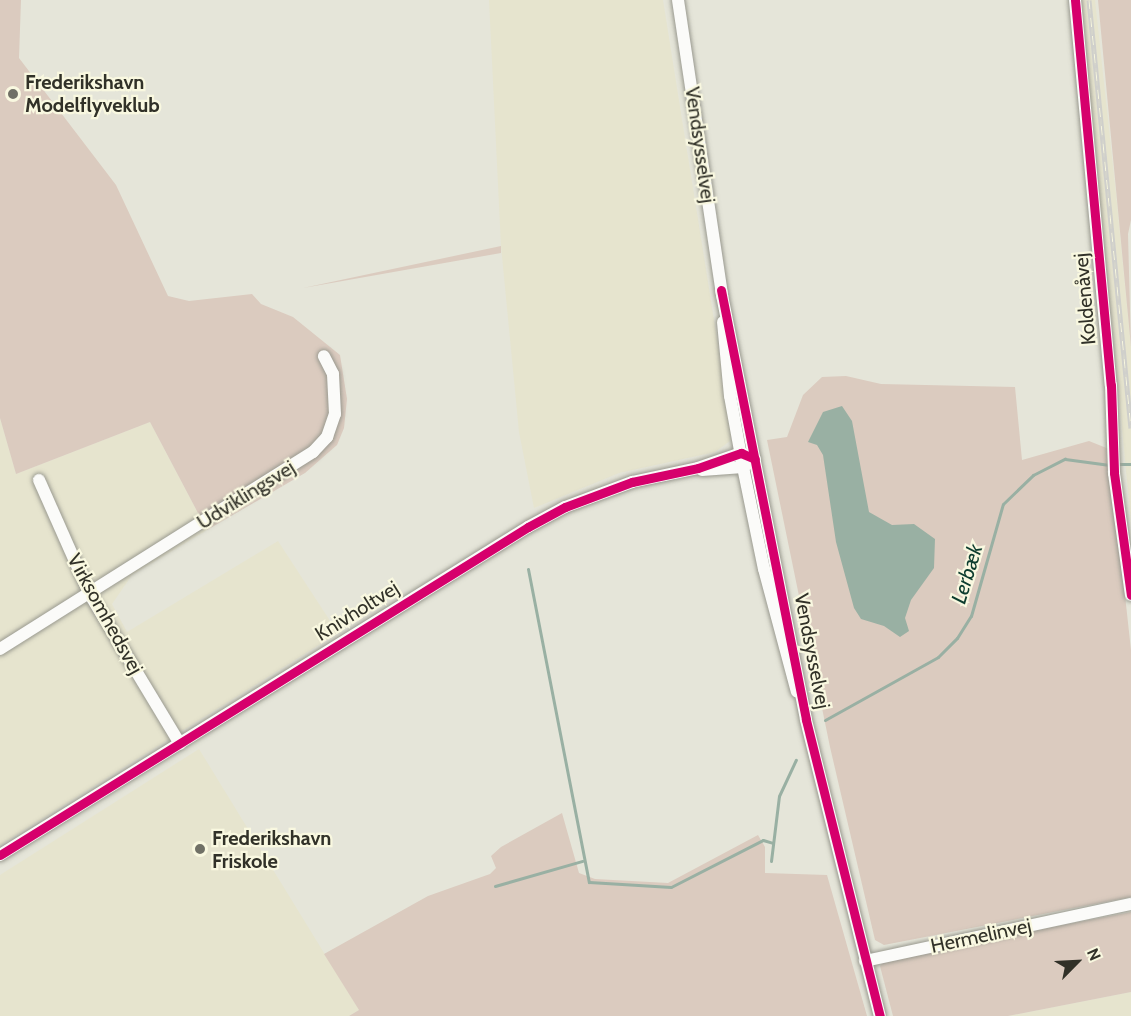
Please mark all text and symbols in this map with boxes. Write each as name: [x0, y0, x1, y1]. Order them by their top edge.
place label: Frederikshavn Modelflyveklub: [25, 70, 160, 117]
street label: Vendsysselvej: [680, 85, 720, 205]
marker: Frederikshavn Modelflyveklub: [6, 87, 20, 101]
street label: Koldenåvej: [1069, 252, 1101, 346]
street label: Udviklingsvej: [193, 455, 299, 535]
water label: Lerbæk: [946, 541, 988, 607]
street label: Virksomhedsvej: [62, 550, 148, 678]
street label: Knivholtvej: [311, 576, 403, 646]
street label: Vendsysselvej: [789, 591, 835, 711]
place label: Frederikshavn Friskole: [212, 826, 331, 873]
marker: Frederikshavn Friskole: [193, 842, 207, 856]
street label: Hermelinvej: [929, 914, 1033, 958]
north arrow: [1047, 932, 1107, 992]
text: N: [1083, 945, 1105, 964]

